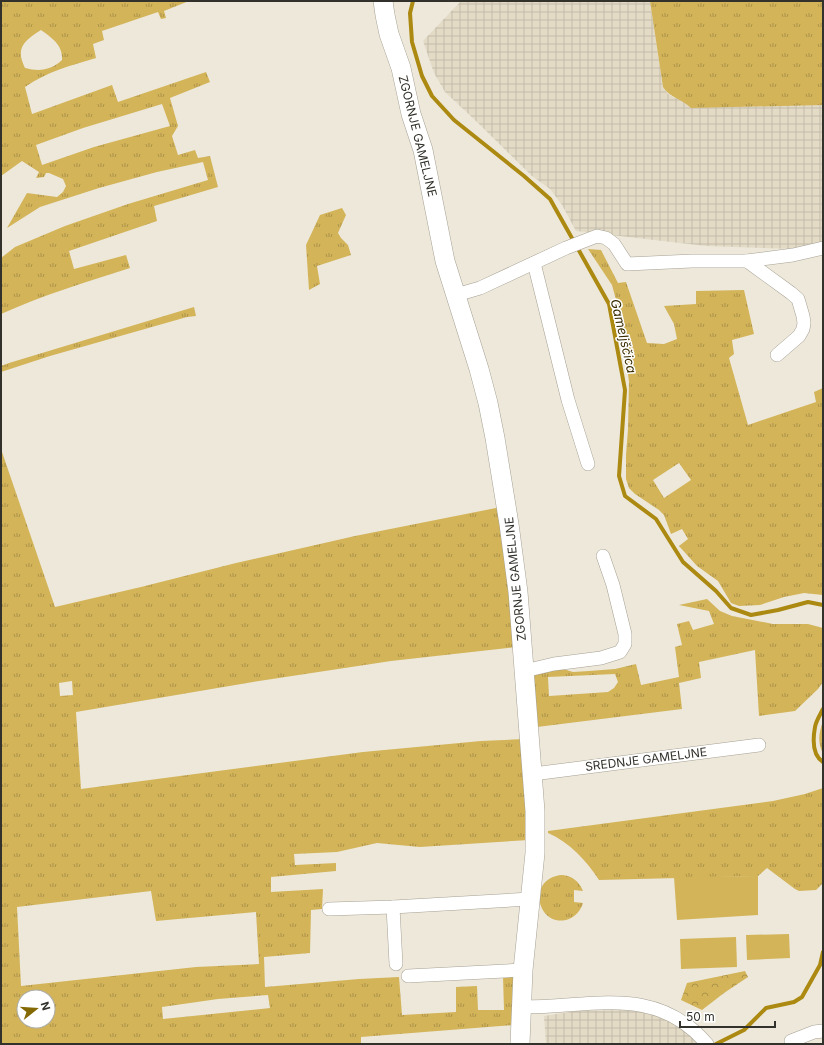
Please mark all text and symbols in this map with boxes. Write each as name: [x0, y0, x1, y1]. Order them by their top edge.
street label: ZGORNJE GAMELJNE: [396, 74, 440, 198]
water label: Gameljščica: [608, 297, 640, 375]
street label: ZGORNJE GAMELJNE: [501, 516, 529, 642]
street label: SREDNJE GAMELJNE: [584, 744, 708, 774]
north arrow: [16, 989, 56, 1029]
text: N: [38, 1000, 53, 1012]
scale bar: [680, 1003, 775, 1029]
text: 50 m: [686, 1009, 715, 1024]

